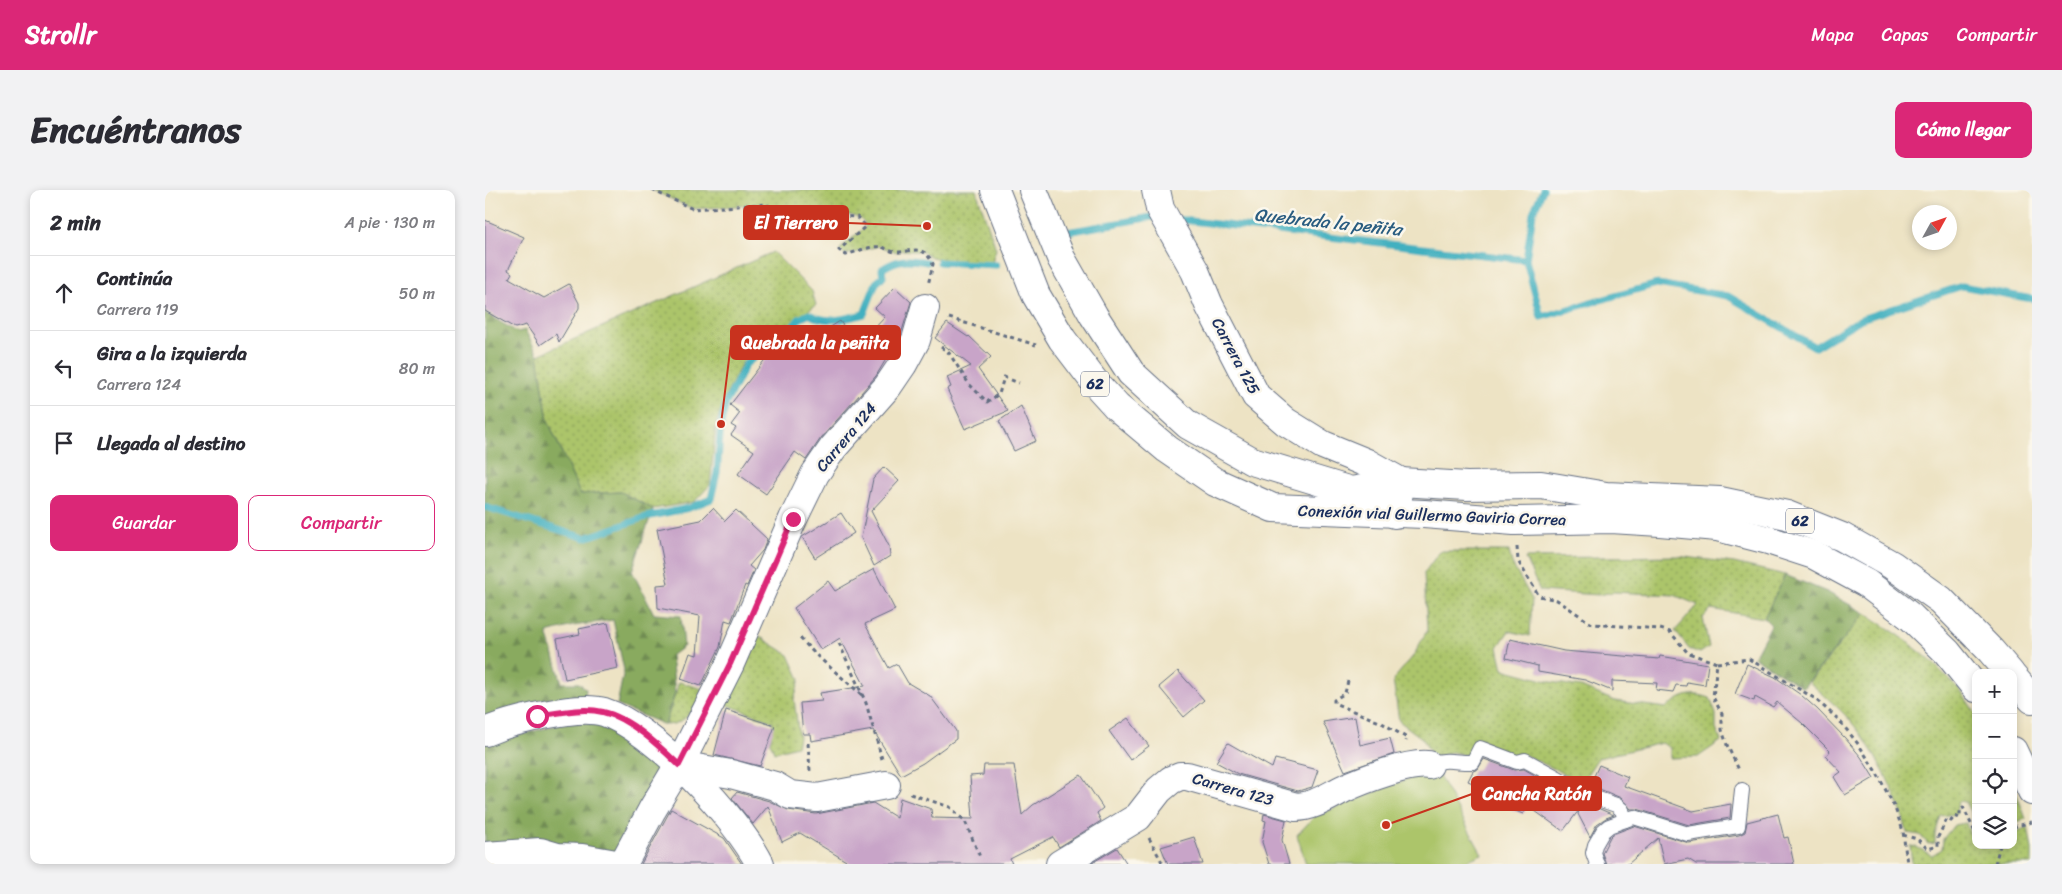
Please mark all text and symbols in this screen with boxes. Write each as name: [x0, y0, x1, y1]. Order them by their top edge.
text: Strollr: [25, 14, 96, 56]
text: Mapa: [1811, 19, 1854, 51]
text: Capas: [1882, 19, 1929, 51]
text: Compartir: [1957, 19, 2037, 51]
text: Encuéntranos: [30, 99, 241, 161]
button: Cómo llegar: [1895, 102, 2032, 158]
water label: Quebrada la peñita: [1253, 198, 1405, 246]
text: 2 min: [50, 204, 101, 242]
north arrow: [1912, 205, 1957, 250]
callout: El Tierrero: [744, 206, 848, 239]
text: El Tierrero: [754, 207, 839, 239]
text: A pie · 130 m: [344, 208, 435, 237]
text: Continúa: [97, 262, 172, 295]
icon: ahead: [50, 279, 78, 307]
text: 50 m: [399, 279, 435, 308]
text: Carrera 119: [97, 295, 179, 324]
street label: Carrera 125: [1203, 312, 1269, 400]
callout: Quebrada la peñita: [731, 326, 900, 359]
text: Quebrada la peñita: [741, 327, 890, 359]
text: Gira a la izquierda: [97, 337, 247, 370]
icon: left: [50, 354, 78, 382]
text: 80 m: [399, 354, 435, 383]
text: Carrera 124: [97, 370, 181, 399]
road number: 62: [1081, 372, 1109, 396]
street label: Carrera 124: [808, 395, 884, 479]
text: Llegada al destino: [97, 427, 246, 460]
icon: arrive: [50, 429, 78, 457]
button: Guardar: [50, 495, 238, 551]
button: Compartir: [248, 495, 435, 551]
street label: Conexión vial Guillermo Gaviria Correa: [1297, 496, 1567, 534]
route end: [782, 508, 805, 531]
road number: 62: [1786, 508, 1814, 534]
map controls: [1972, 669, 2017, 849]
button: +: [1972, 669, 2017, 714]
route start: [526, 705, 549, 728]
button: −: [1972, 714, 2017, 759]
button: locate: [1972, 759, 2017, 804]
street label: Carrera 123: [1189, 764, 1277, 814]
callout: Cancha Ratón: [1472, 777, 1601, 810]
text: Cancha Ratón: [1482, 778, 1592, 810]
button: layers: [1972, 804, 2017, 849]

